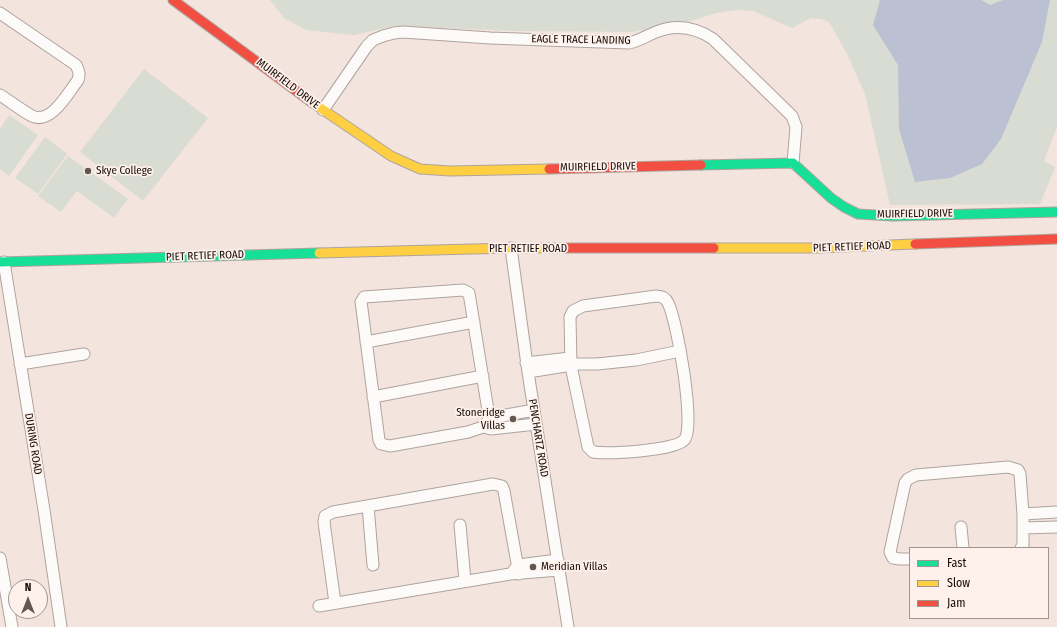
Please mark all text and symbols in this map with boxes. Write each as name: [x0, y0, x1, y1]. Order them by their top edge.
street label: EAGLE TRACE LANDING: [531, 33, 631, 47]
street label: MUIRFIELD DRIVE: [254, 56, 322, 112]
street label: MUIRFIELD DRIVE: [560, 160, 636, 174]
place label: Skye College: [96, 164, 152, 178]
marker: Skye College: [83, 166, 93, 176]
street label: MUIRFIELD DRIVE: [877, 207, 953, 221]
street label: PIET RETIEF ROAD: [813, 239, 891, 255]
street label: PIET RETIEF ROAD: [489, 242, 567, 256]
street label: PIET RETIEF ROAD: [166, 248, 244, 264]
street label: PENCHARTZ ROAD: [525, 398, 551, 478]
place label: Stoneridge Villas: [456, 406, 505, 432]
street label: DURING ROAD: [22, 412, 44, 476]
marker: Stoneridge Villas: [508, 414, 518, 424]
legend: [909, 547, 1049, 619]
text: Fast: [947, 556, 966, 570]
place label: Meridian Villas: [541, 560, 607, 574]
marker: Meridian Villas: [528, 562, 538, 572]
text: Slow: [947, 576, 970, 590]
north arrow: [8, 579, 48, 619]
text: N: [25, 581, 31, 594]
text: Jam: [947, 596, 965, 610]

